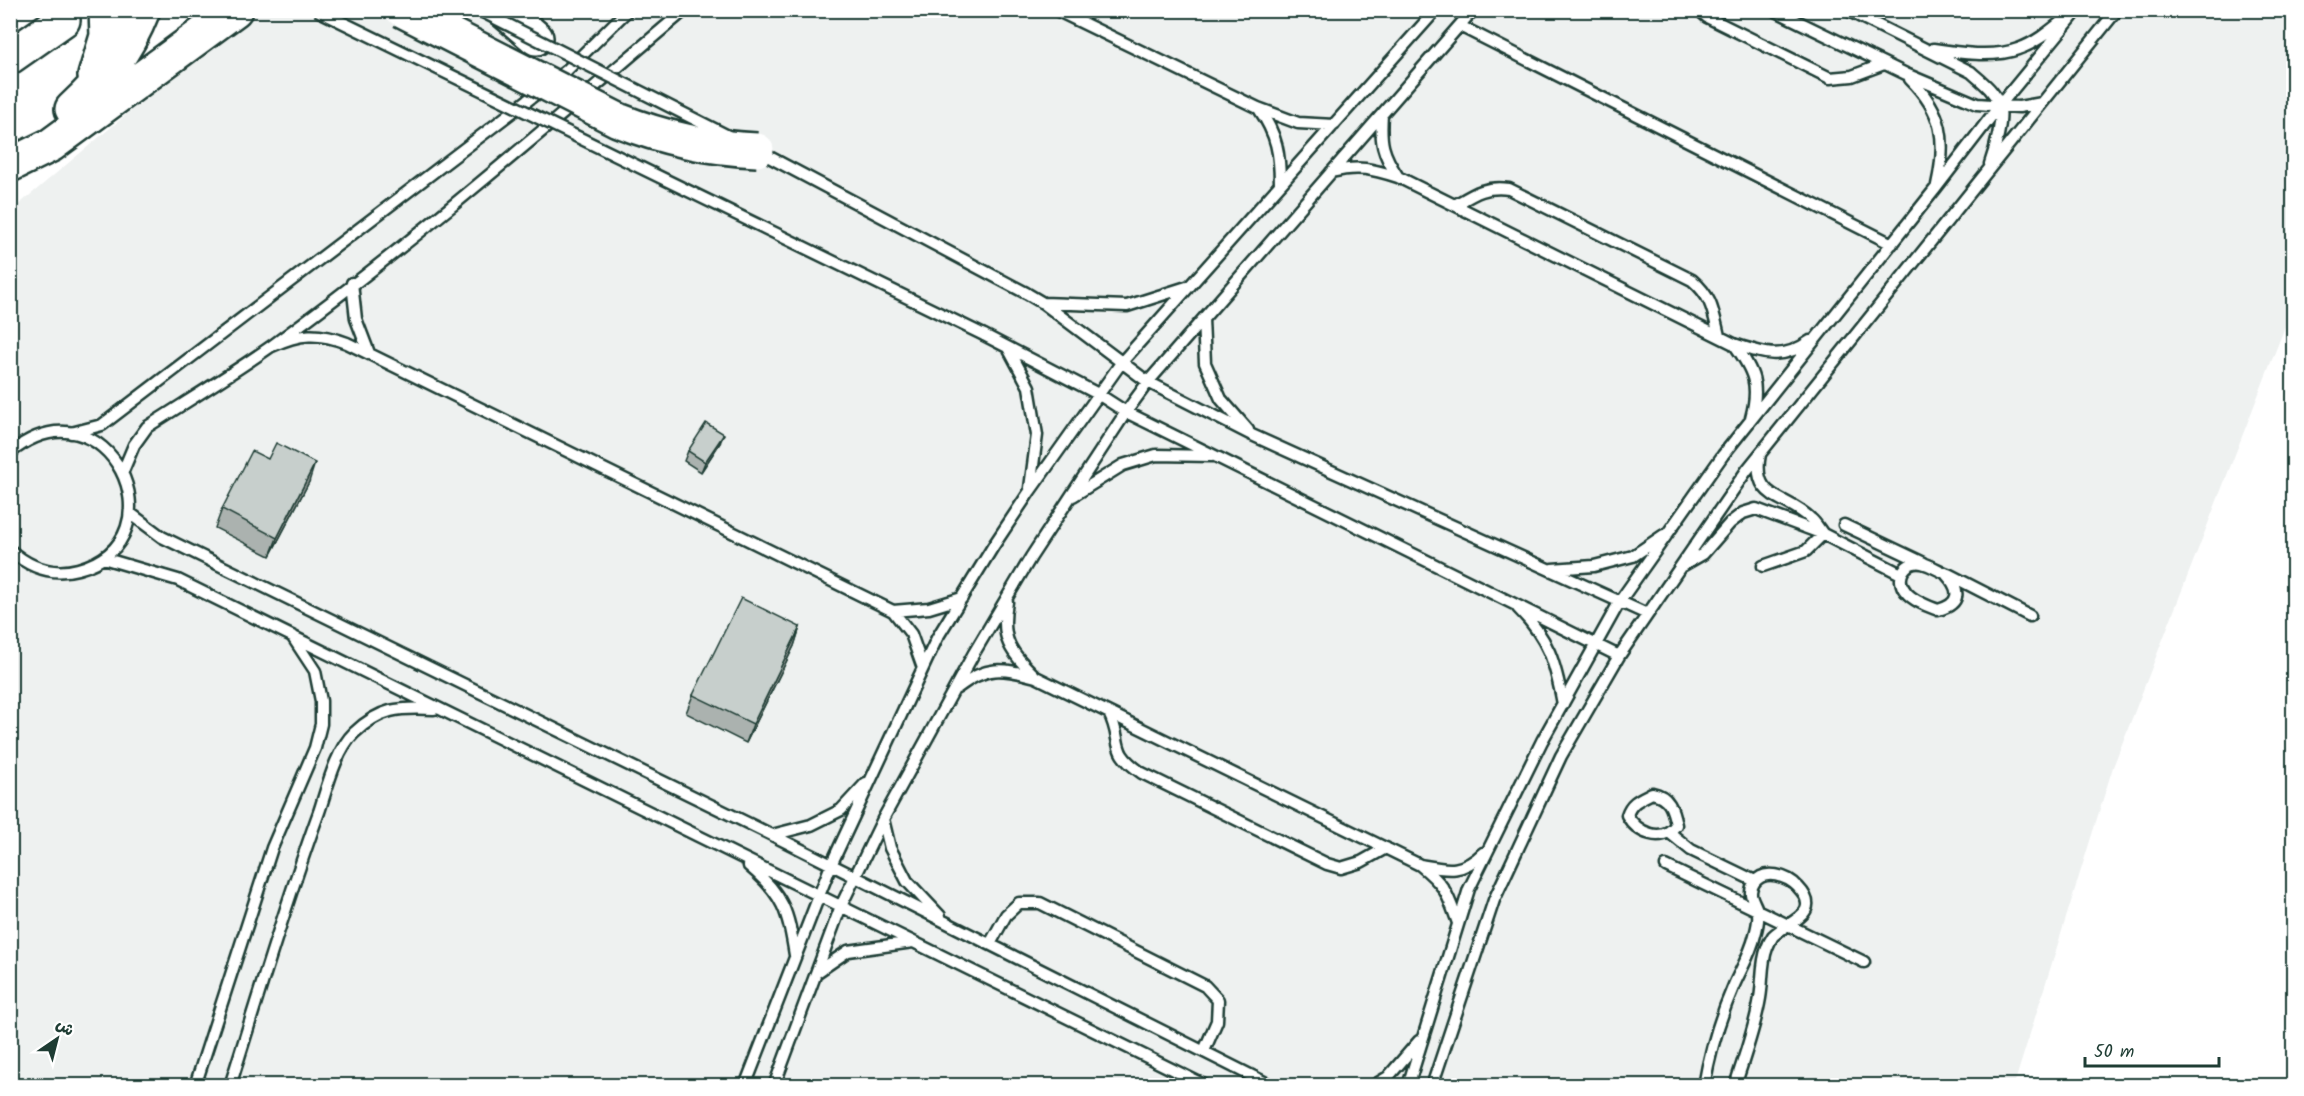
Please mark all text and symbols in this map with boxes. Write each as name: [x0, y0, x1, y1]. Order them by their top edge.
north arrow: [27, 1009, 87, 1069]
text: ش: [50, 1013, 79, 1043]
scale bar: [2085, 1030, 2218, 1068]
text: 50 m: [2094, 1038, 2134, 1067]

